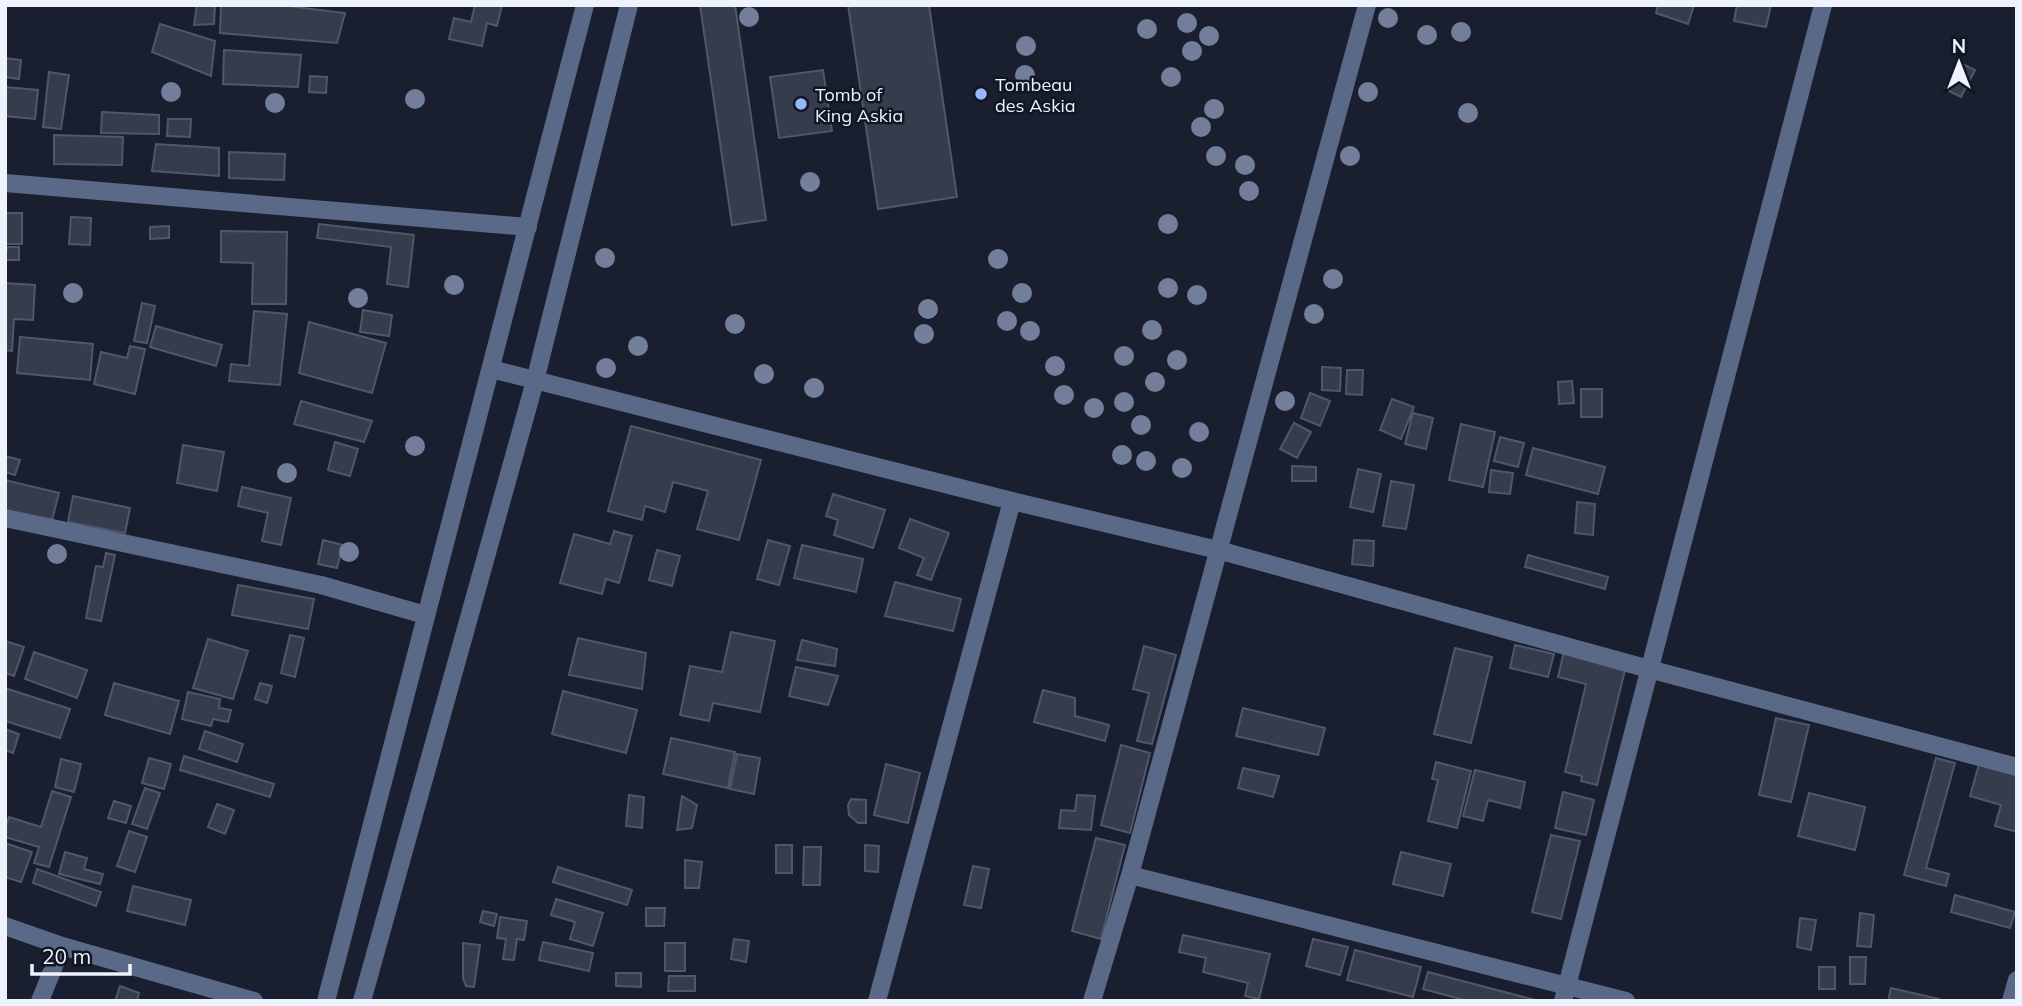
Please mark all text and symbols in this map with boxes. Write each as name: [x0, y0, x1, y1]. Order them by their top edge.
north arrow: [1924, 28, 1994, 98]
text: N: [1952, 34, 1966, 58]
place label: Tombeau des Askia: [995, 73, 1076, 117]
place label: Tomb of King Askia: [815, 83, 903, 127]
marker: Tombeau des Askia: [973, 86, 989, 102]
marker: Tomb of King Askia: [793, 96, 809, 112]
scale bar: [32, 932, 130, 976]
text: 20 m: [42, 943, 91, 969]

